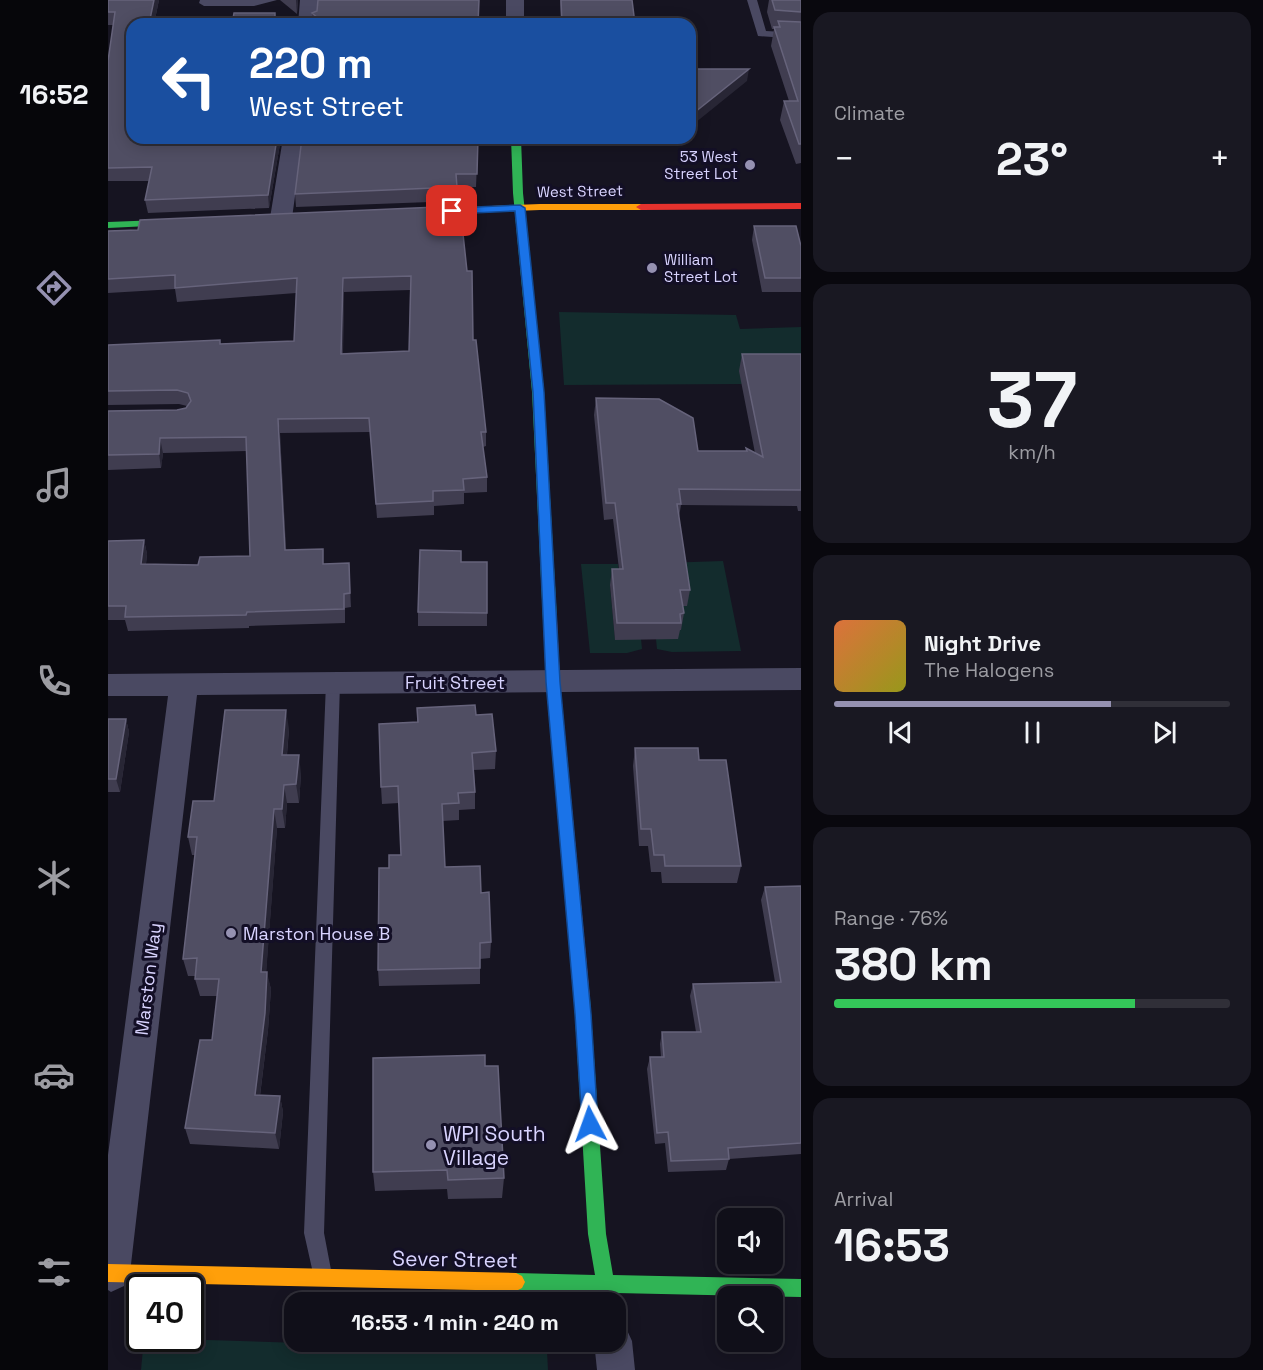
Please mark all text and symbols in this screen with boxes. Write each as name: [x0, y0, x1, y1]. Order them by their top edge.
text: 220 m: [249, 37, 373, 90]
icon: left: [150, 42, 228, 120]
text: 16:52: [20, 77, 88, 112]
text: West Street: [249, 89, 404, 124]
text: Climate: [834, 100, 905, 126]
text: 23°: [996, 131, 1068, 188]
text: −: [834, 138, 854, 180]
text: +: [1210, 138, 1230, 180]
place label: 53 West Street Lot: [664, 147, 738, 183]
marker: 53 West Street Lot: [743, 158, 757, 172]
street label: West Street: [537, 181, 623, 201]
pin: [426, 185, 477, 236]
icon: arrive: [435, 194, 468, 227]
place label: William Street Lot: [664, 250, 738, 286]
marker: William Street Lot: [645, 261, 659, 275]
icon: directions: [33, 267, 75, 309]
text: 37: [987, 350, 1077, 450]
text: km/h: [1008, 439, 1056, 465]
icon: music: [33, 464, 75, 506]
text: Night Drive: [924, 629, 1041, 657]
text: The Halogens: [924, 657, 1054, 683]
icon: phone: [33, 660, 75, 702]
street label: Fruit Street: [405, 671, 505, 694]
icon: previous: [884, 716, 917, 749]
icon: pause: [1016, 716, 1049, 749]
icon: next: [1148, 716, 1181, 749]
icon: climate: [33, 857, 75, 899]
text: Range · 76%: [834, 905, 948, 931]
street label: Marston Way: [130, 921, 166, 1037]
place label: Marston House B: [243, 922, 390, 945]
marker: Marston House B: [224, 926, 238, 940]
text: 380 km: [834, 936, 993, 993]
icon: car: [33, 1054, 75, 1096]
position arrow: [558, 1092, 622, 1156]
place label: WPI South Village: [443, 1120, 546, 1171]
marker: WPI South Village: [424, 1138, 438, 1152]
text: Arrival: [834, 1186, 893, 1212]
map controls: [717, 1208, 783, 1352]
button: sound: [717, 1208, 783, 1274]
text: 16:53: [834, 1217, 950, 1274]
street label: Sever Street: [392, 1244, 518, 1274]
icon: filters: [33, 1251, 75, 1293]
speed limit sign: 40: [126, 1274, 204, 1352]
button: search: [717, 1286, 783, 1352]
text: 16:53 · 1 min · 240 m: [351, 1308, 559, 1336]

